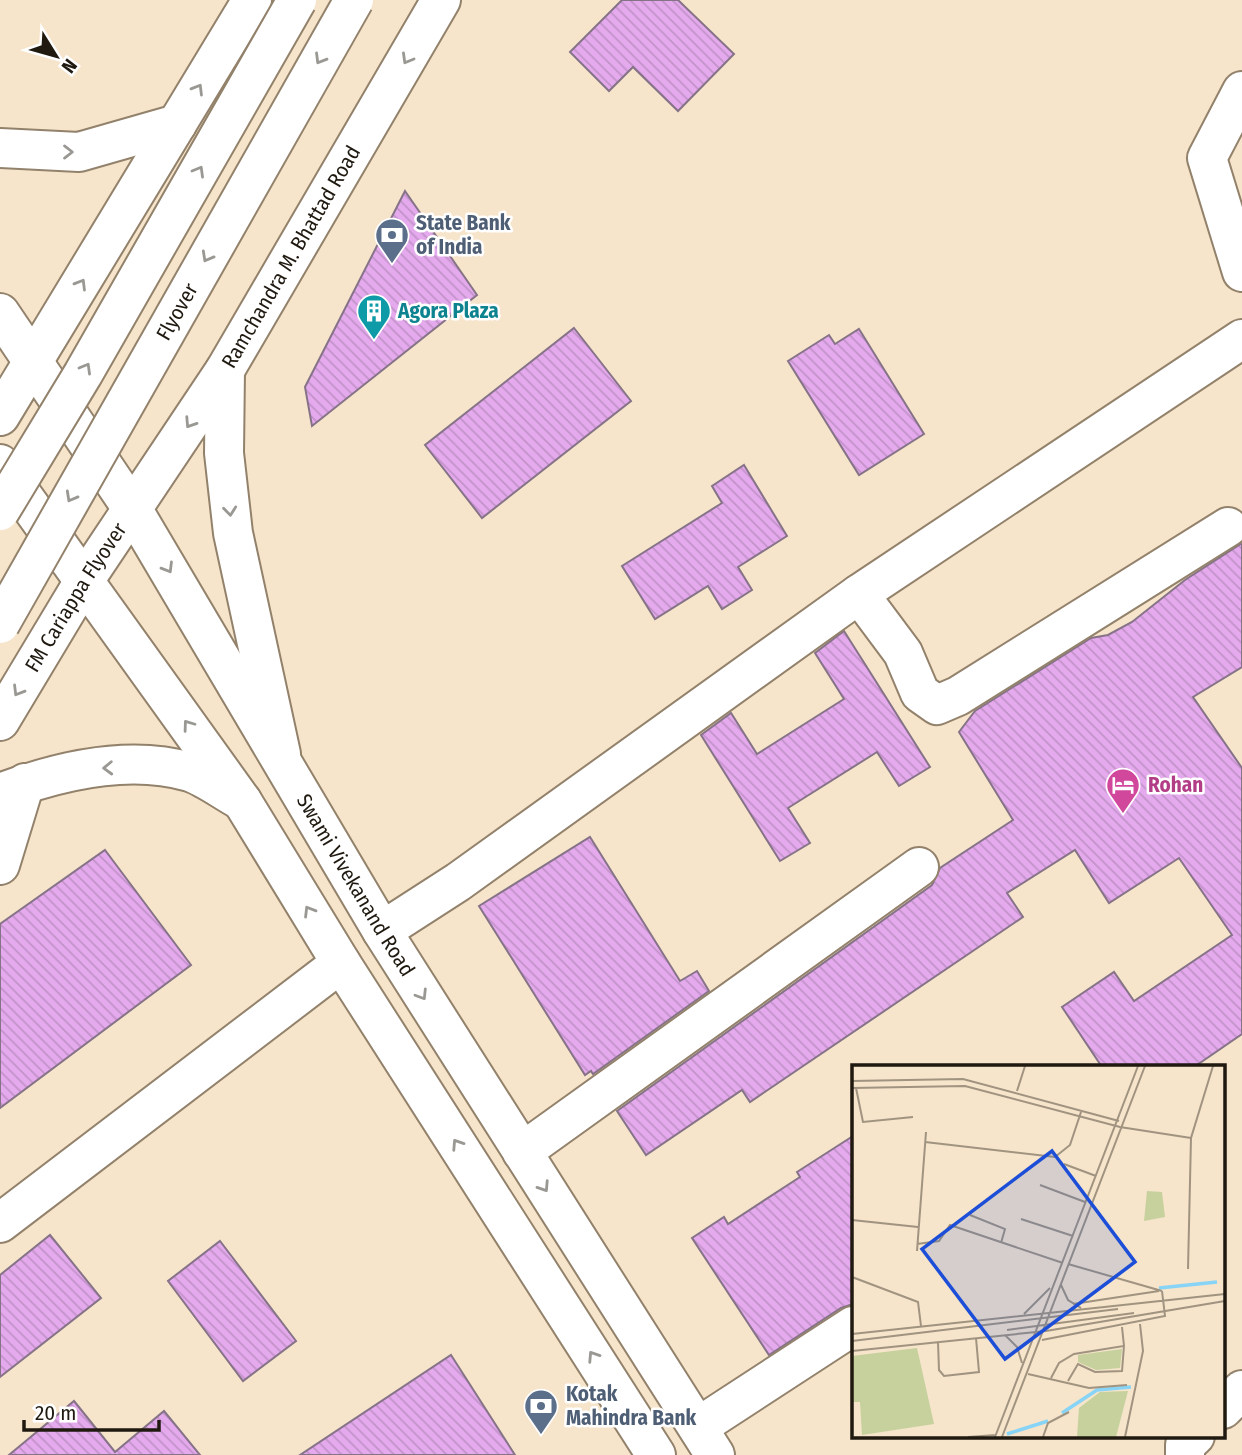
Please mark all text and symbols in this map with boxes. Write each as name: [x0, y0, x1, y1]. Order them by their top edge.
north arrow: [21, 21, 91, 91]
one-way arrow: [315, 51, 328, 64]
one-way arrow: [402, 51, 415, 64]
text: N: [57, 54, 82, 77]
one-way arrow: [190, 84, 203, 97]
street label: Ramchandra M. Bhattad Road: [216, 141, 366, 373]
one-way arrow: [63, 144, 74, 159]
one-way arrow: [191, 165, 204, 178]
place label: State Bank of India: [416, 210, 511, 260]
bank icon: State Bank of India: [373, 216, 411, 265]
one-way arrow: [202, 249, 215, 262]
street label: Flyover: [151, 278, 204, 345]
one-way arrow: [73, 279, 86, 292]
building icon: Agora Plaza: [355, 292, 393, 341]
place label: Agora Plaza: [397, 298, 499, 324]
one-way arrow: [78, 363, 91, 376]
one-way arrow: [185, 415, 198, 428]
one-way arrow: [66, 490, 79, 503]
one-way arrow: [223, 505, 238, 517]
street label: FM Cariappa Flyover: [19, 517, 133, 677]
one-way arrow: [159, 561, 172, 574]
one-way arrow: [13, 684, 26, 697]
one-way arrow: [183, 720, 196, 733]
one-way arrow: [102, 760, 113, 775]
hotel icon: Rohan: [1104, 766, 1142, 815]
place label: Rohan: [1148, 772, 1203, 798]
street label: Swami Vivekanand Road: [291, 789, 420, 981]
one-way arrow: [304, 905, 317, 918]
one-way arrow: [414, 988, 427, 1001]
inset map: [852, 1065, 1224, 1438]
one-way arrow: [452, 1139, 465, 1152]
one-way arrow: [536, 1180, 549, 1193]
one-way arrow: [588, 1351, 601, 1364]
place label: Kotak Mahindra Bank: [566, 1381, 697, 1431]
bank icon: Kotak Mahindra Bank: [522, 1387, 560, 1436]
scale bar: [24, 1388, 159, 1432]
text: 20 m: [35, 1400, 76, 1426]

